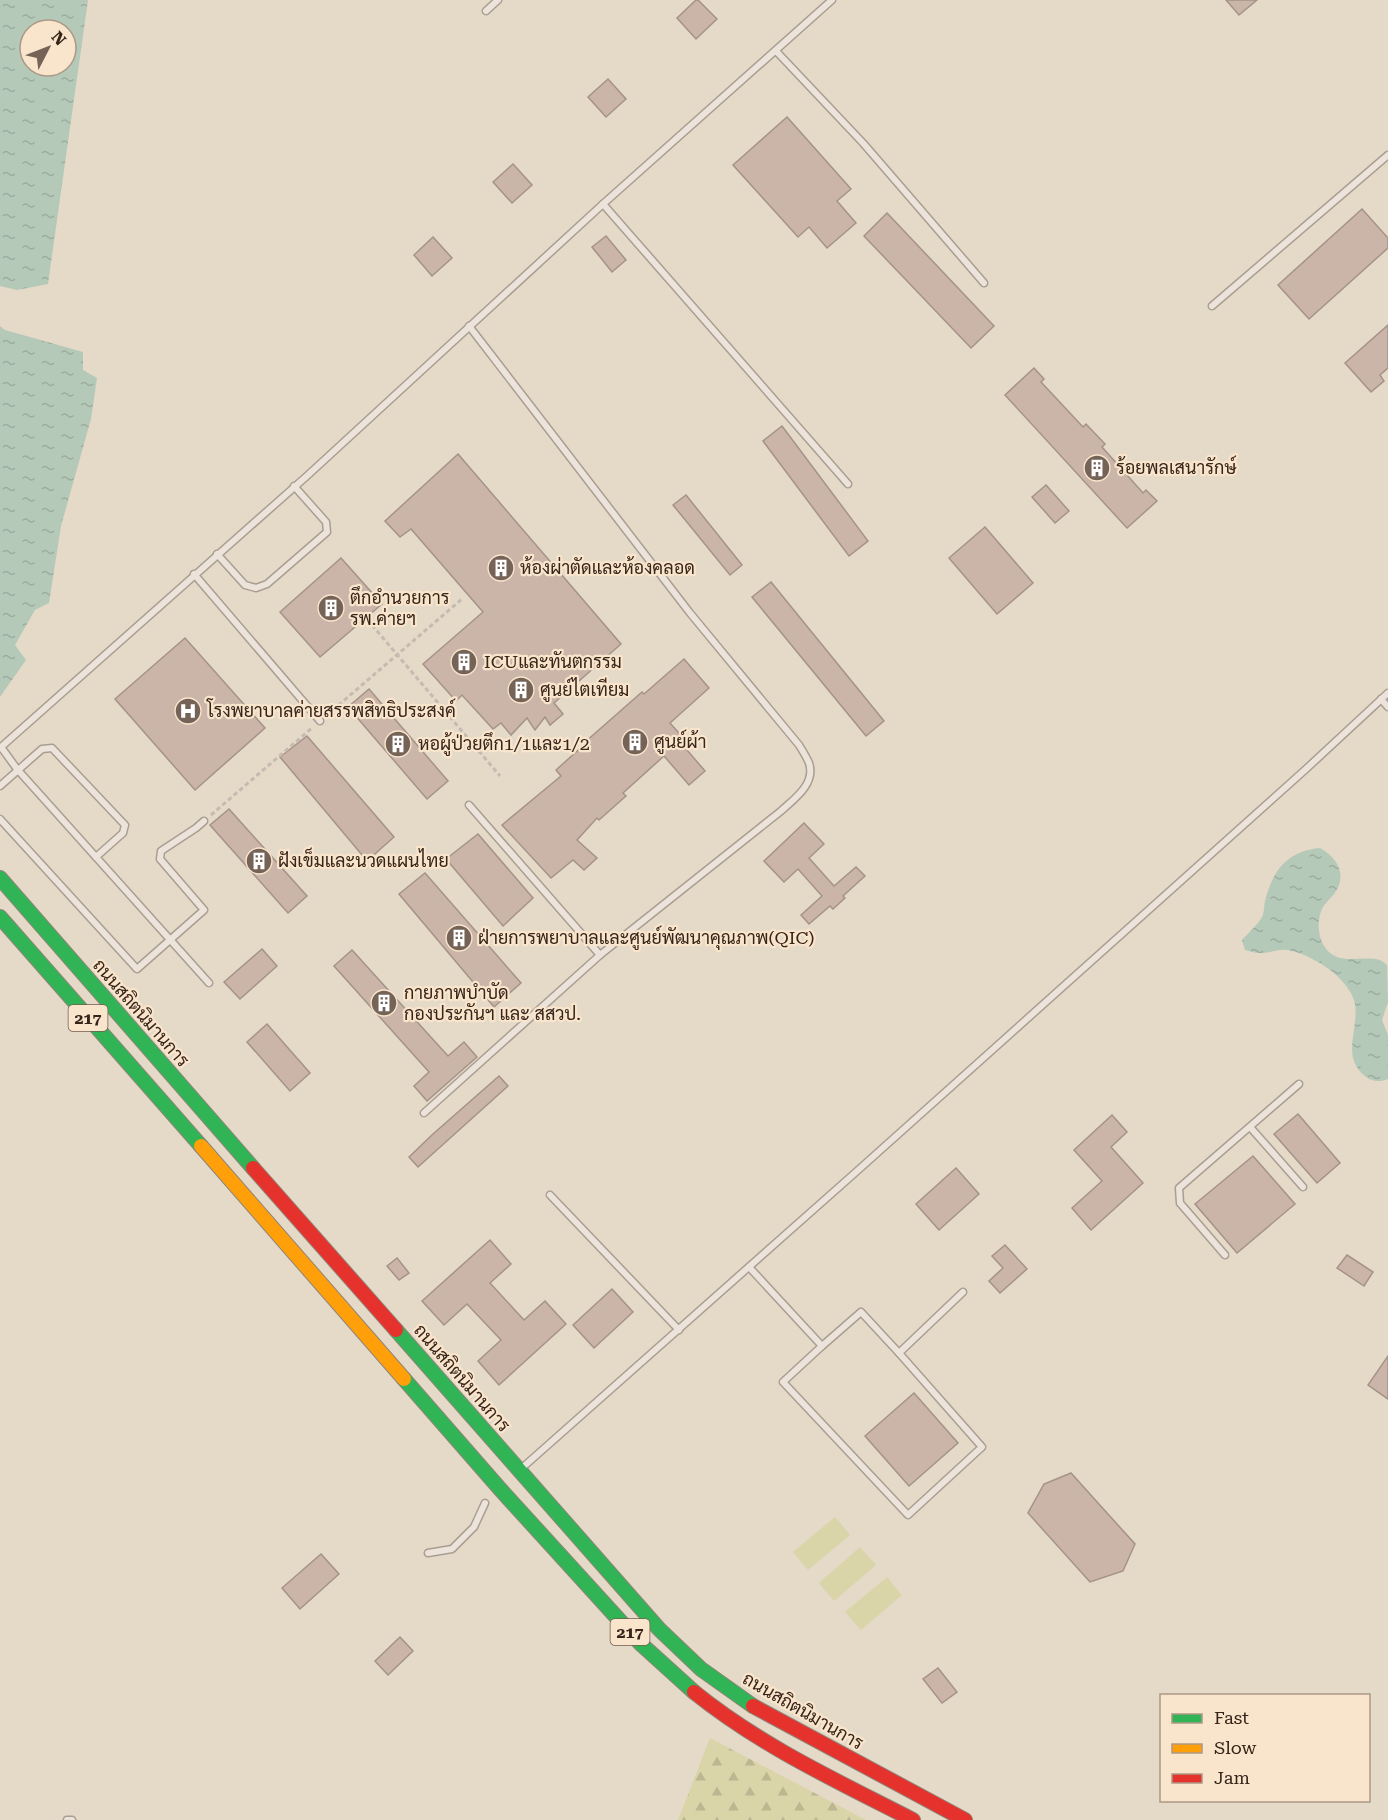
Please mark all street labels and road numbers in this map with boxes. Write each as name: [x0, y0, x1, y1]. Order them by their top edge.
street label: ถนนสถิตนิมานการ: [89, 955, 194, 1071]
road number: 217: [68, 1005, 107, 1031]
street label: ถนนสถิตนิมานการ: [410, 1320, 515, 1436]
road number: 217: [610, 1619, 650, 1645]
street label: ถนนสถิตนิมานการ: [739, 1668, 868, 1754]

